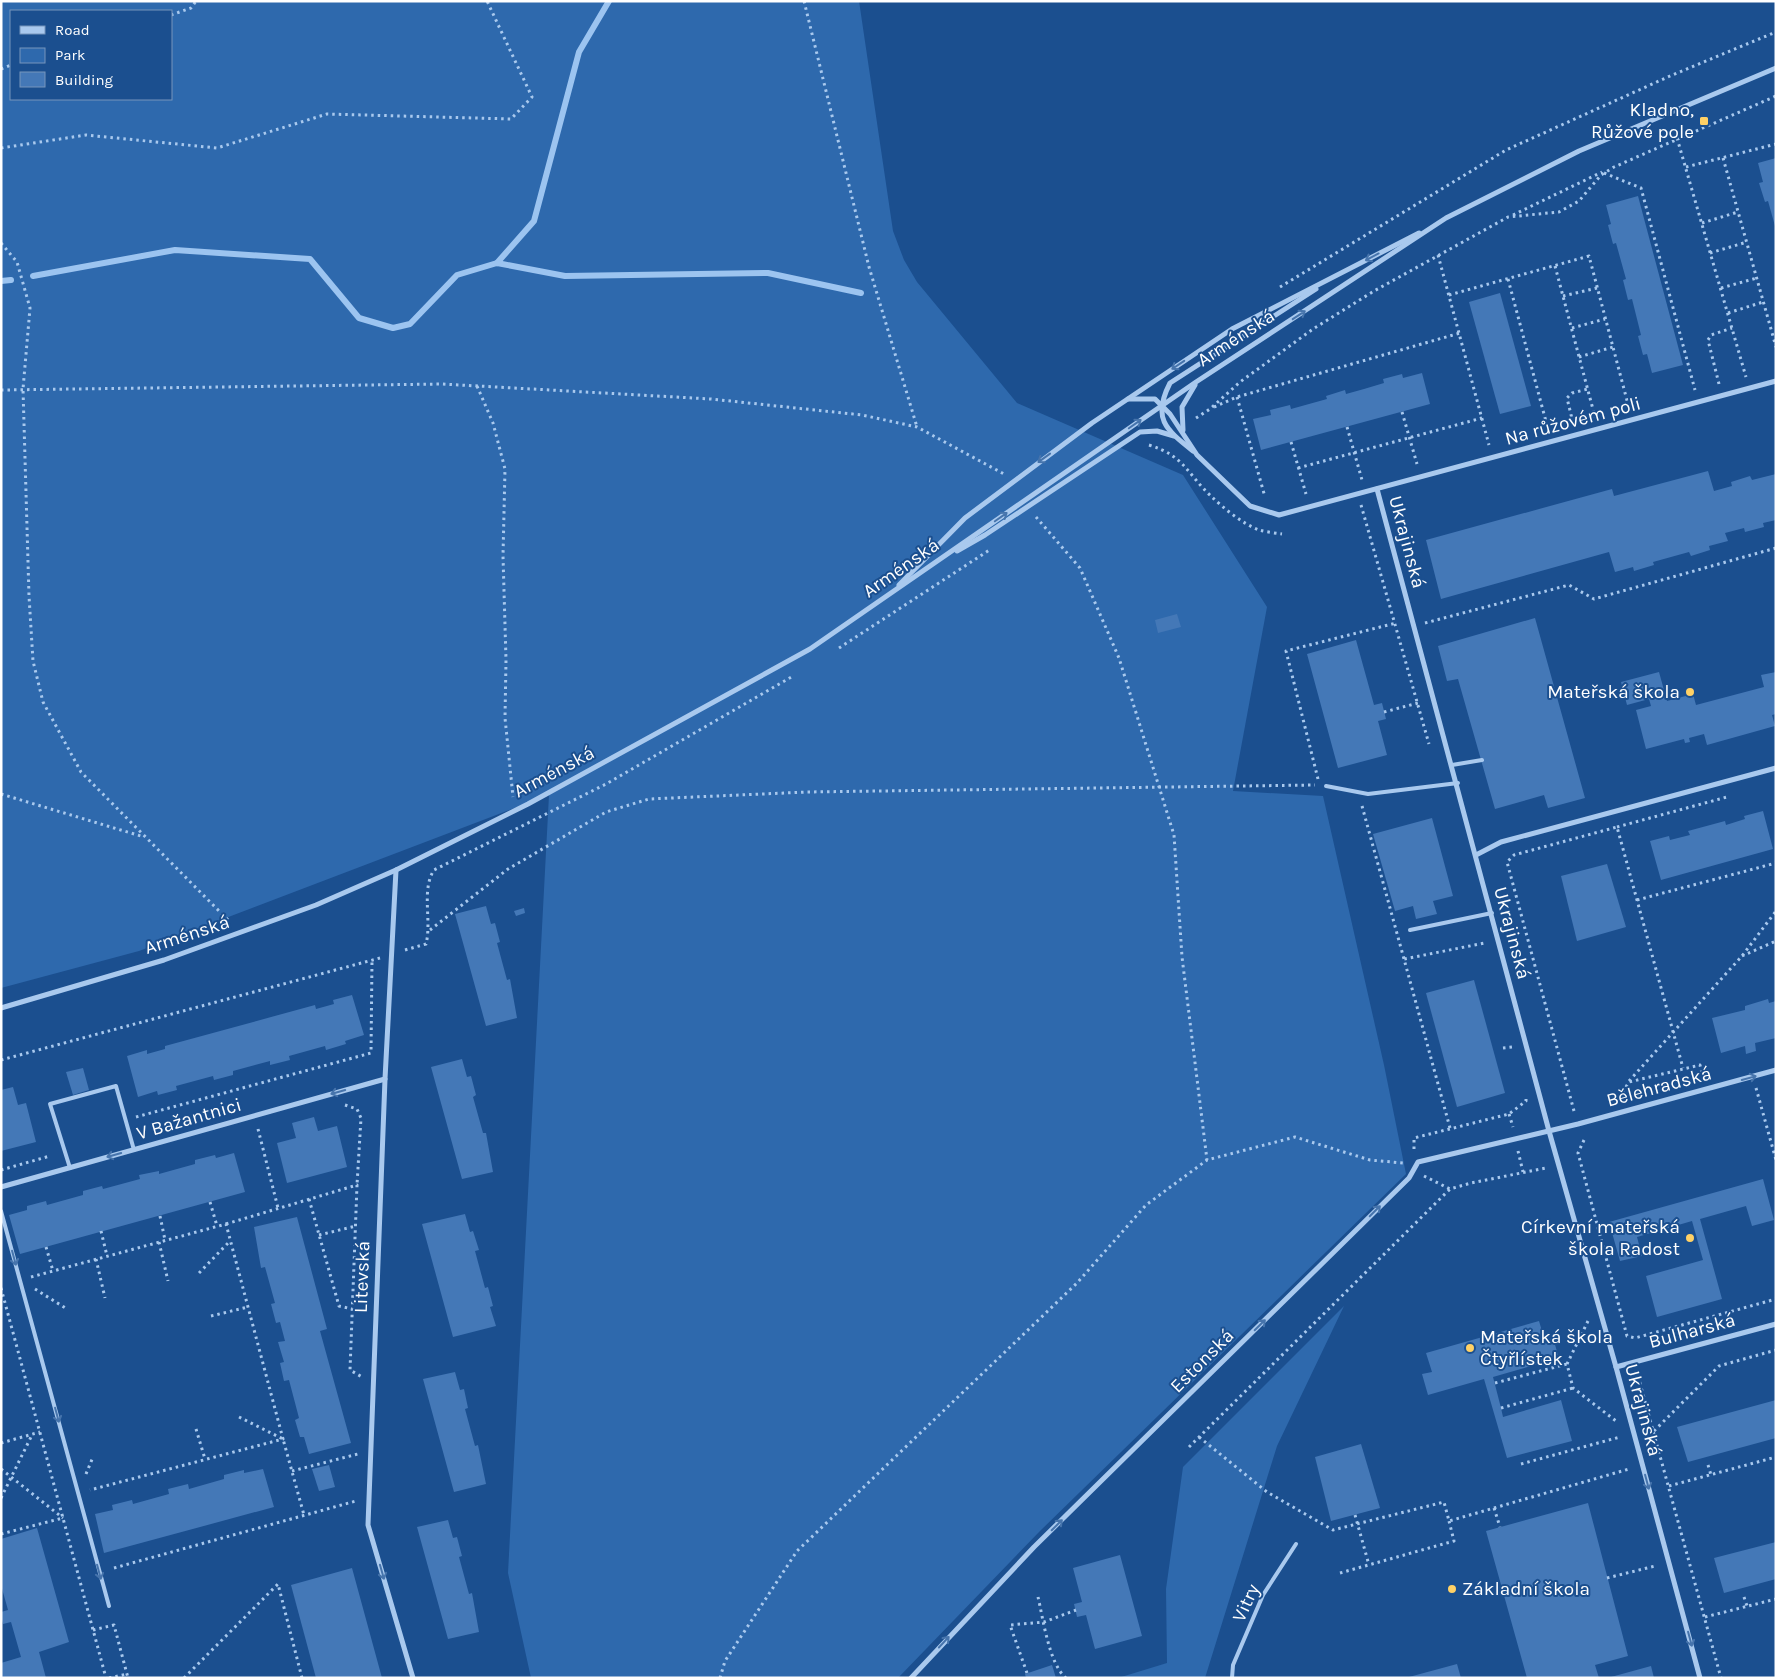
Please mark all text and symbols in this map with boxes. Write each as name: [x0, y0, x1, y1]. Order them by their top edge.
legend: [10, 10, 172, 100]
text: Road: [55, 21, 90, 39]
text: Park: [55, 46, 85, 64]
text: Building: [55, 71, 113, 89]
place label: Kladno, Růžové pole: [1591, 99, 1694, 143]
marker: Kladno, Růžové pole: [1698, 115, 1710, 127]
one-way arrow: [1365, 253, 1379, 263]
street label: Arménská: [1193, 305, 1279, 371]
one-way arrow: [1292, 309, 1306, 319]
one-way arrow: [1171, 360, 1185, 370]
street label: Na růžovém poli: [1503, 392, 1643, 450]
one-way arrow: [1128, 419, 1142, 429]
one-way arrow: [1038, 453, 1052, 463]
street label: Ukrajinská: [1384, 493, 1430, 591]
one-way arrow: [994, 511, 1008, 522]
street label: Arménská: [859, 534, 943, 602]
place label: Mateřská škola: [1547, 681, 1680, 703]
marker: Mateřská škola: [1684, 686, 1696, 698]
street label: Arménská: [510, 742, 598, 802]
street label: Ukrajinská: [1489, 884, 1535, 982]
street label: Arménská: [142, 911, 232, 959]
street label: Bělehradská: [1604, 1062, 1714, 1112]
one-way arrow: [1740, 1072, 1756, 1082]
one-way arrow: [330, 1088, 346, 1097]
street label: V Bažantnici: [134, 1094, 244, 1144]
one-way arrow: [107, 1151, 123, 1161]
one-way arrow: [1369, 1205, 1382, 1217]
place label: Církevní mateřská škola Radost: [1521, 1216, 1680, 1260]
marker: Církevní mateřská škola Radost: [1684, 1232, 1696, 1244]
street label: Litevská: [350, 1241, 374, 1313]
one-way arrow: [10, 1250, 19, 1266]
street label: Bulharská: [1646, 1309, 1738, 1353]
one-way arrow: [1253, 1319, 1266, 1331]
street label: Estonská: [1166, 1325, 1238, 1397]
place label: Mateřská škola Čtyřlístek: [1480, 1326, 1613, 1370]
marker: Mateřská škola Čtyřlístek: [1464, 1342, 1476, 1354]
street label: Ukrajinská: [1620, 1361, 1666, 1459]
one-way arrow: [52, 1406, 62, 1422]
one-way arrow: [1643, 1473, 1652, 1489]
one-way arrow: [1050, 1519, 1063, 1531]
one-way arrow: [95, 1563, 105, 1579]
one-way arrow: [377, 1564, 387, 1580]
place label: Základní škola: [1462, 1578, 1590, 1600]
street label: Vitry: [1228, 1580, 1264, 1625]
marker: Základní škola: [1446, 1583, 1458, 1595]
one-way arrow: [1685, 1630, 1695, 1646]
one-way arrow: [938, 1636, 950, 1649]

